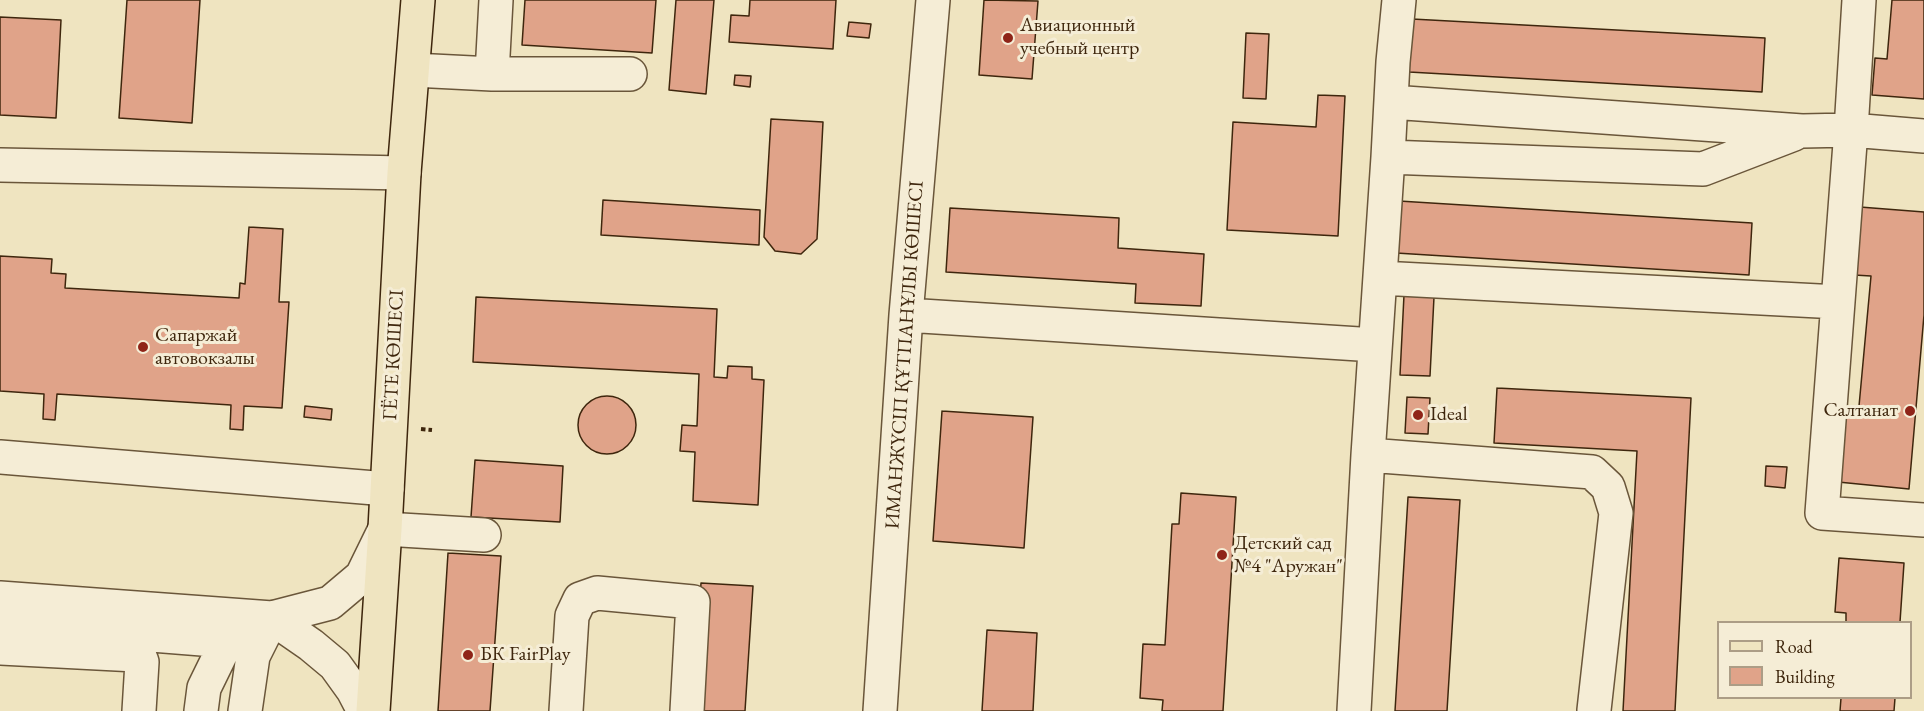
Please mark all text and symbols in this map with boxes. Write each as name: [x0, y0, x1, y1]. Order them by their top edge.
place label: Авиационный учебный центр: [1020, 14, 1139, 61]
marker: Авиационный учебный центр: [1001, 31, 1015, 45]
street label: ИМАНЖҮСІП ҚҰТПАНҰЛЫ КӨШЕСІ: [881, 180, 929, 530]
street label: ГЁТЕ КӨШЕСІ: [379, 289, 409, 421]
place label: Сапаржай автовокзалы: [155, 324, 255, 371]
marker: Сапаржай автовокзалы: [136, 340, 150, 354]
place label: Салтанат: [1823, 399, 1898, 423]
place label: Ideal: [1430, 403, 1467, 427]
marker: Салтанат: [1903, 404, 1917, 418]
marker: Ideal: [1411, 408, 1425, 422]
place label: Детский сад №4 "Аружан": [1234, 532, 1343, 579]
marker: Детский сад №4 "Аружан": [1215, 548, 1229, 562]
legend: [1717, 621, 1912, 699]
text: Road: [1775, 635, 1813, 658]
place label: БК FairPlay: [480, 643, 571, 667]
marker: БК FairPlay: [461, 648, 475, 662]
text: Building: [1775, 665, 1835, 688]

